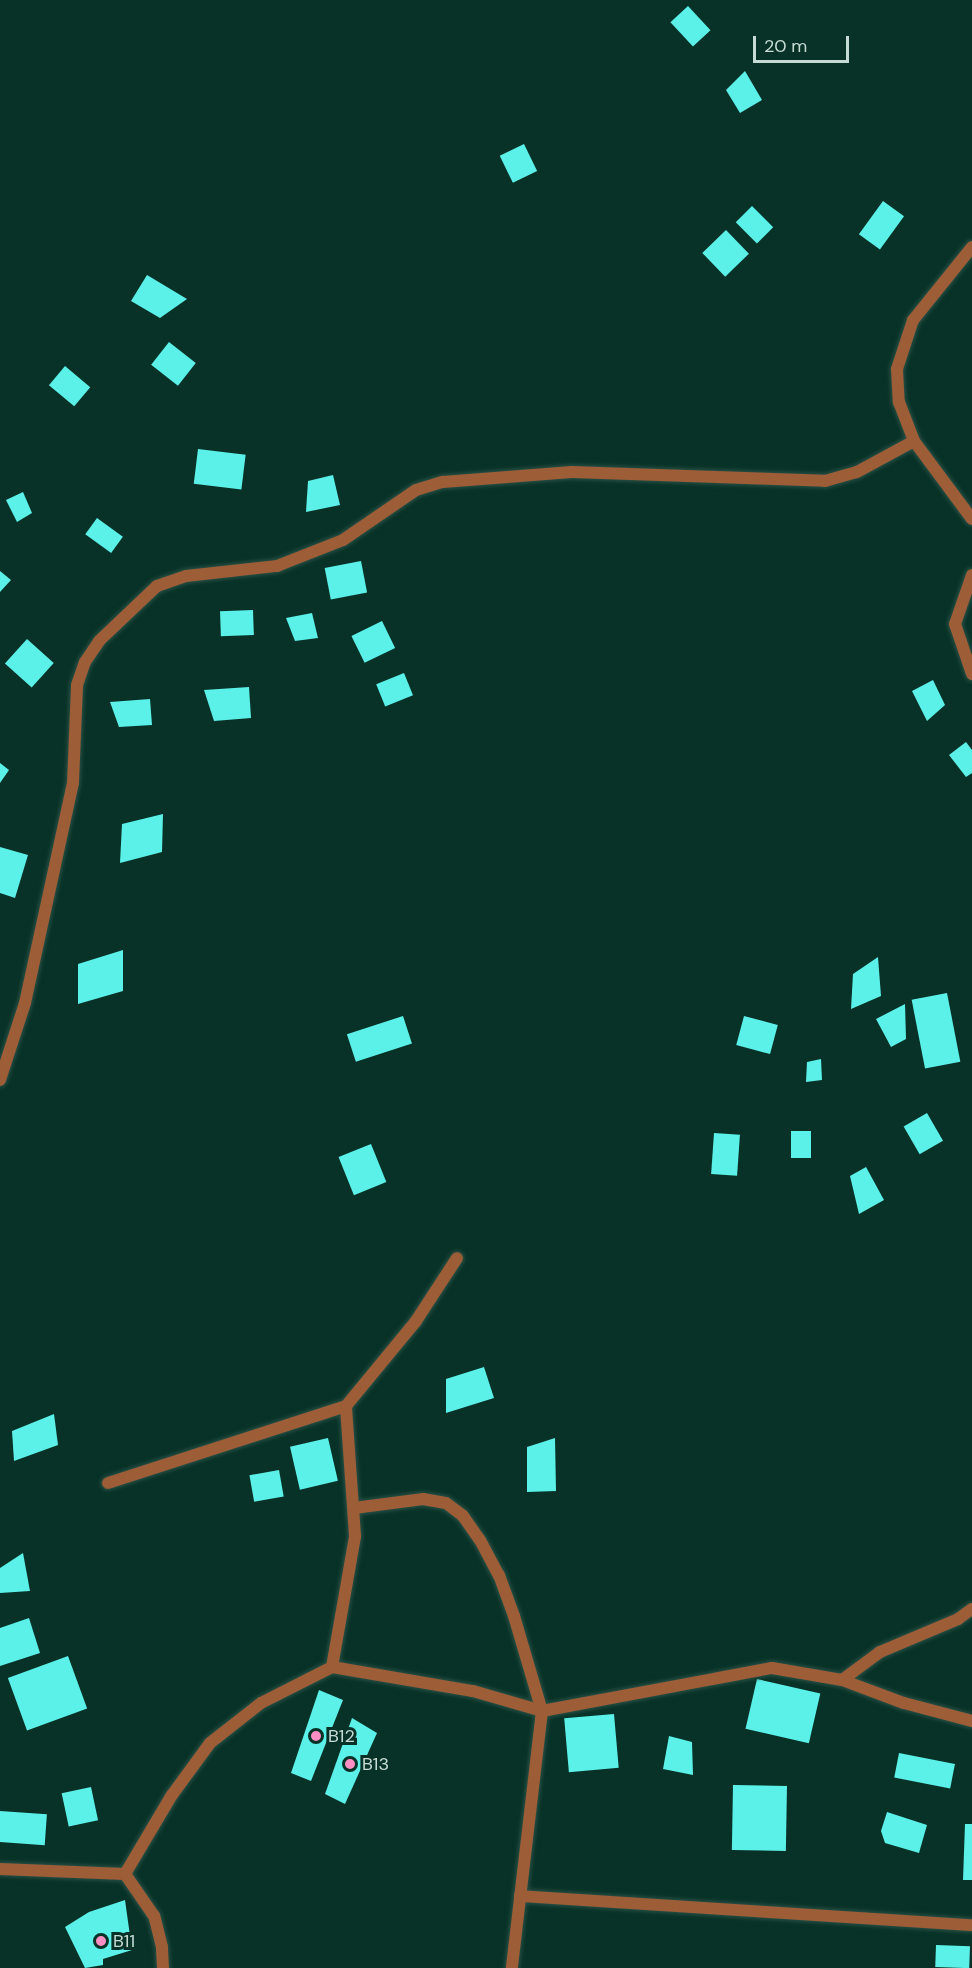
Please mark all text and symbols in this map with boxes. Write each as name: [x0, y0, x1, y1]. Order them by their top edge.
scale bar: [756, 24, 852, 62]
text: 20 m: [764, 34, 807, 58]
place label: B12: [328, 1725, 355, 1747]
marker: B12: [309, 1729, 323, 1743]
place label: B13: [362, 1753, 389, 1775]
marker: B13: [343, 1757, 357, 1771]
place label: B11: [113, 1930, 135, 1952]
marker: B11: [94, 1934, 108, 1948]

